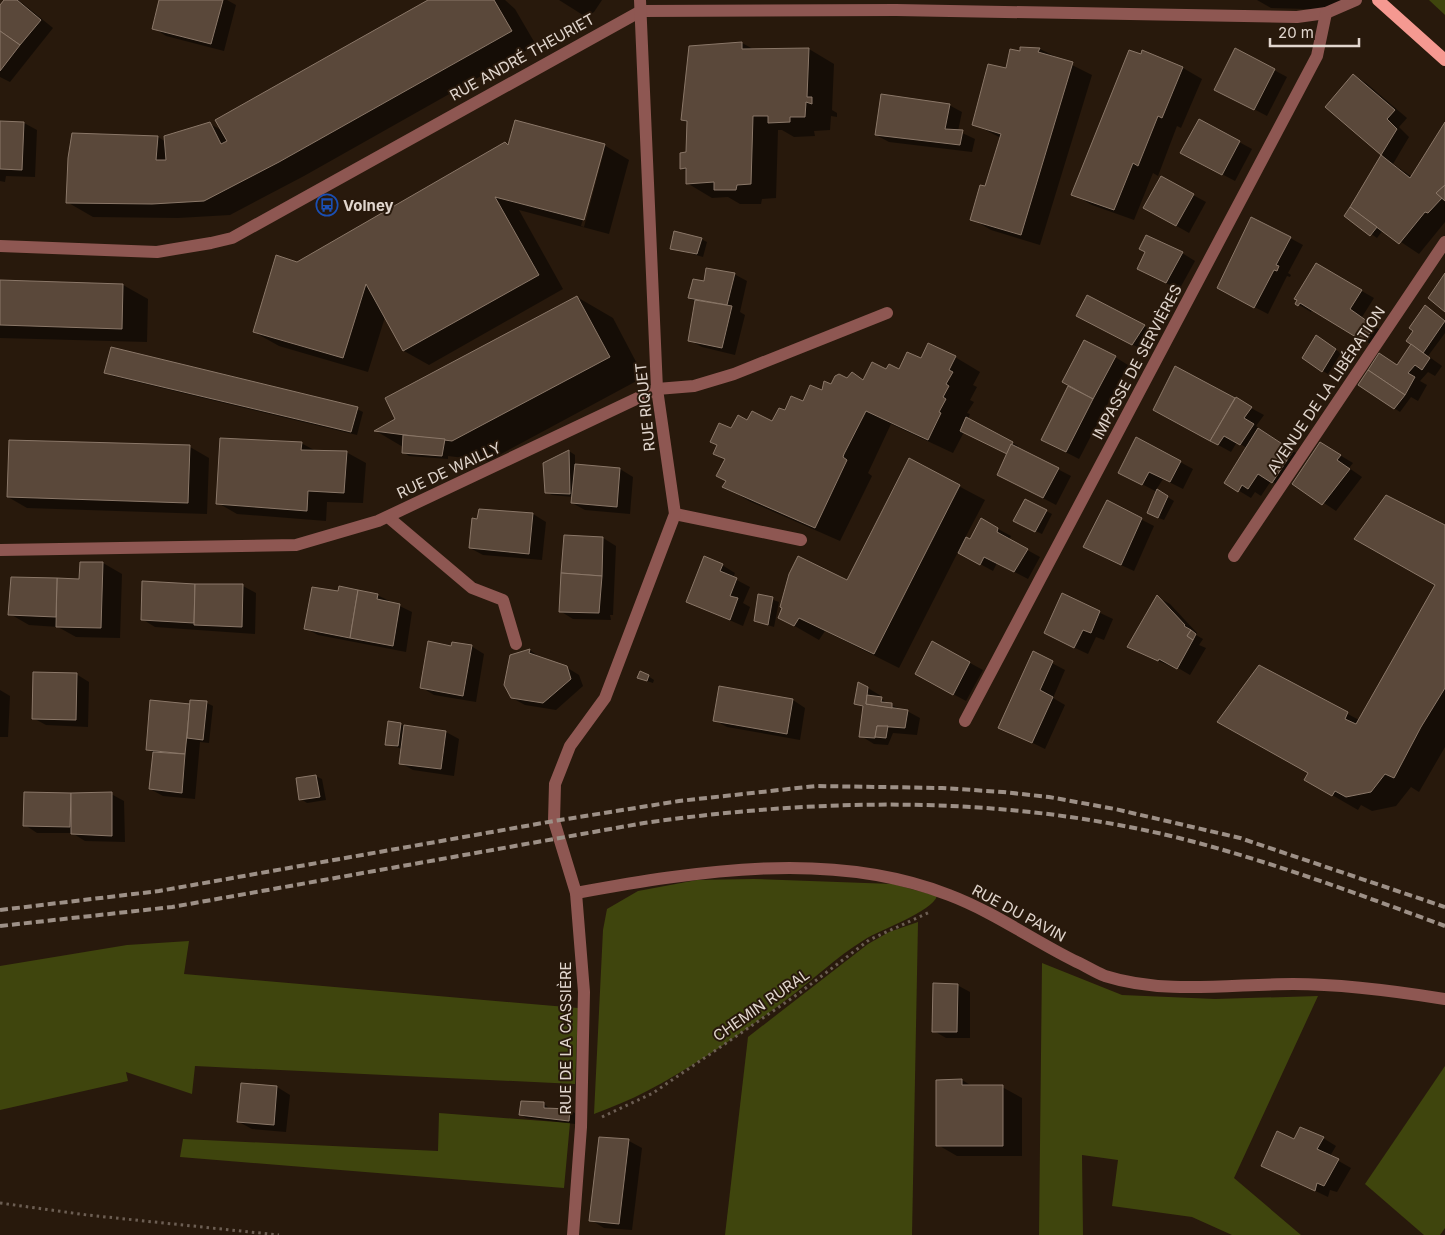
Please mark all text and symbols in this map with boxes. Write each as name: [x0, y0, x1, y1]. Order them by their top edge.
street label: RUE ANDRÉ THEURIET: [446, 9, 598, 105]
scale bar: [1270, 15, 1359, 47]
text: 20 m: [1278, 23, 1314, 42]
bus stop icon: Volney: [315, 193, 339, 217]
place label: Volney: [343, 196, 394, 215]
street label: IMPASSE DE SERVIÈRES: [1088, 281, 1186, 443]
street label: AVENUE DE LA LIBÉRATION: [1263, 303, 1389, 477]
street label: RUE RIQUET: [631, 362, 659, 452]
street label: RUE DE WAILLY: [394, 437, 504, 503]
street label: RUE DU PAVIN: [969, 880, 1069, 946]
street label: RUE DE LA CASSIÈRE: [556, 961, 575, 1115]
street label: CHEMIN RURAL: [709, 965, 813, 1045]

